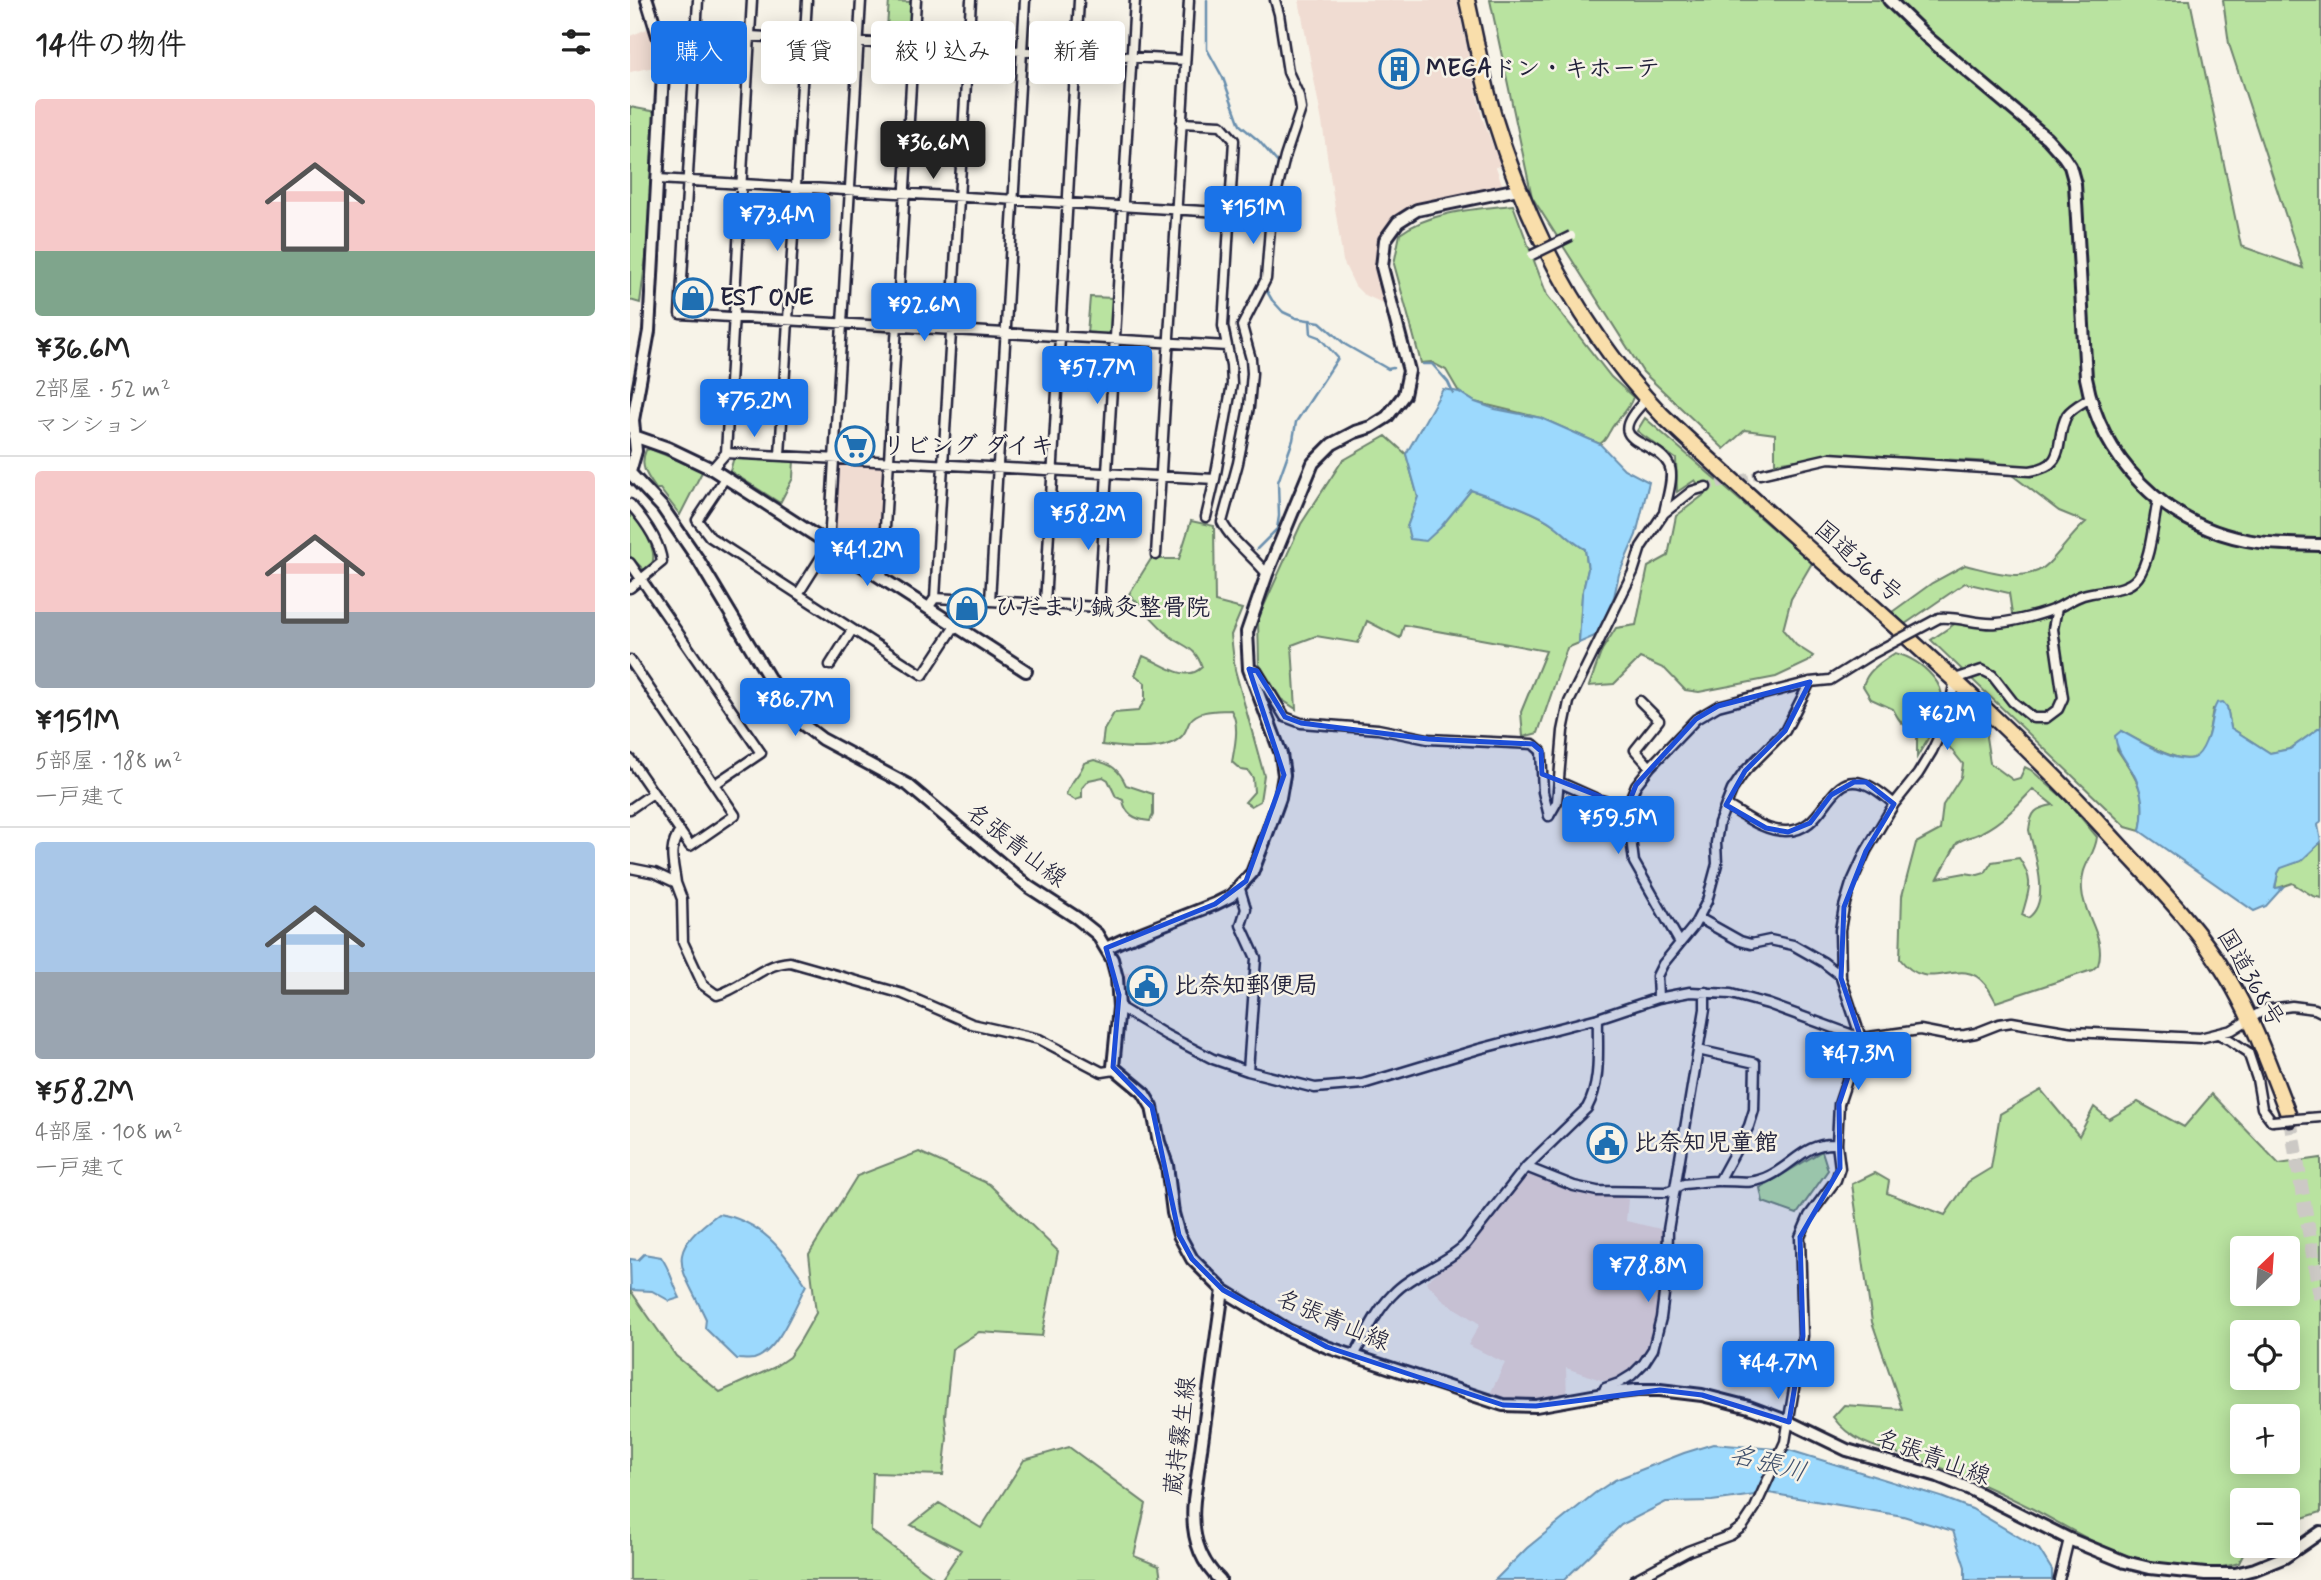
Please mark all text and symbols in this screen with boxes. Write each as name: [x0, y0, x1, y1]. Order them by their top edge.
chip: 購入: [651, 21, 747, 84]
chip: 賃貸: [761, 21, 857, 84]
chip: 絞り込み: [871, 21, 1015, 84]
chip: 新着: [1029, 21, 1125, 84]
icon: filters: [557, 23, 595, 61]
text: 14件の物件: [35, 26, 187, 65]
building icon: MEGAドン・キホーテ: [1378, 48, 1420, 90]
place label: MEGAドン・キホーテ: [1426, 54, 1660, 85]
pin: ¥36.6M: [876, 122, 990, 181]
text: ¥36.6M: [896, 129, 970, 159]
icon: home: [252, 144, 378, 270]
pin: ¥151M: [1204, 187, 1302, 246]
pin: ¥73.4M: [720, 194, 834, 253]
text: ¥151M: [1221, 194, 1285, 224]
text: ¥73.4M: [739, 201, 815, 231]
shop icon: EST ONE: [672, 277, 714, 319]
place label: EST ONE: [720, 283, 813, 314]
pin: ¥92.6M: [867, 284, 981, 343]
text: ¥92.6M: [887, 291, 961, 321]
text: ¥36.6M: [35, 330, 130, 369]
pin: ¥57.7M: [1040, 346, 1154, 406]
text: ¥57.7M: [1058, 354, 1136, 384]
text: 2部屋 · 52 m²: [35, 375, 171, 405]
pin: ¥75.2M: [697, 380, 811, 439]
text: ¥75.2M: [716, 387, 792, 417]
text: マンション: [35, 411, 149, 441]
supermarket icon: リビング ダイキ: [834, 425, 876, 467]
place label: リビング ダイキ: [882, 431, 1054, 462]
pin: ¥58.2M: [1031, 492, 1145, 552]
text: ¥58.2M: [1050, 500, 1126, 530]
street label: 国道368号: [1807, 514, 1909, 610]
icon: home: [252, 516, 378, 642]
pin: ¥41.2M: [810, 528, 924, 588]
text: ¥41.2M: [831, 536, 903, 566]
shop icon: ひだまり鍼灸整骨院: [946, 587, 988, 629]
place label: ひだまり鍼灸整骨院: [994, 593, 1210, 624]
pin: ¥86.7M: [738, 678, 852, 738]
text: ¥86.7M: [756, 686, 834, 716]
pin: ¥62M: [1906, 692, 1988, 752]
text: ¥62M: [1918, 700, 1976, 730]
text: ¥151M: [35, 702, 120, 741]
text: 5部屋 · 188 m²: [35, 747, 183, 777]
text: 一戸建て: [35, 783, 127, 813]
pin: ¥59.5M: [1561, 796, 1675, 856]
street label: 名張青山線: [959, 797, 1073, 895]
text: ¥59.5M: [1578, 804, 1658, 834]
icon: home: [252, 887, 378, 1013]
street label: 国道368号: [2209, 923, 2291, 1033]
public building icon: 比奈知郵便局: [1126, 965, 1168, 1007]
place label: 比奈知郵便局: [1174, 971, 1318, 1002]
pin: ¥47.3M: [1801, 1032, 1915, 1092]
text: ¥47.3M: [1821, 1040, 1895, 1070]
text: ¥58.2M: [35, 1073, 134, 1112]
text: 4部屋 · 108 m²: [35, 1118, 183, 1148]
public building icon: 比奈知児童館: [1586, 1122, 1628, 1164]
place label: 比奈知児童館: [1634, 1128, 1778, 1159]
text: 一戸建て: [35, 1154, 127, 1184]
north arrow: [2230, 1236, 2300, 1306]
map controls: [2230, 1236, 2300, 1558]
pin: ¥78.8M: [1591, 1244, 1705, 1304]
text: ¥78.8M: [1609, 1252, 1687, 1282]
street label: 名張青山線: [1272, 1283, 1394, 1359]
button: locate: [2230, 1320, 2300, 1390]
pin: ¥44.7M: [1721, 1342, 1835, 1401]
text: ¥44.7M: [1738, 1349, 1818, 1379]
street label: 蔵持霧生線: [1158, 1375, 1204, 1497]
button: +: [2230, 1404, 2300, 1474]
street label: 名張青山線: [1871, 1423, 1995, 1493]
water label: 名張川: [1726, 1437, 1810, 1491]
button: −: [2230, 1488, 2300, 1558]

